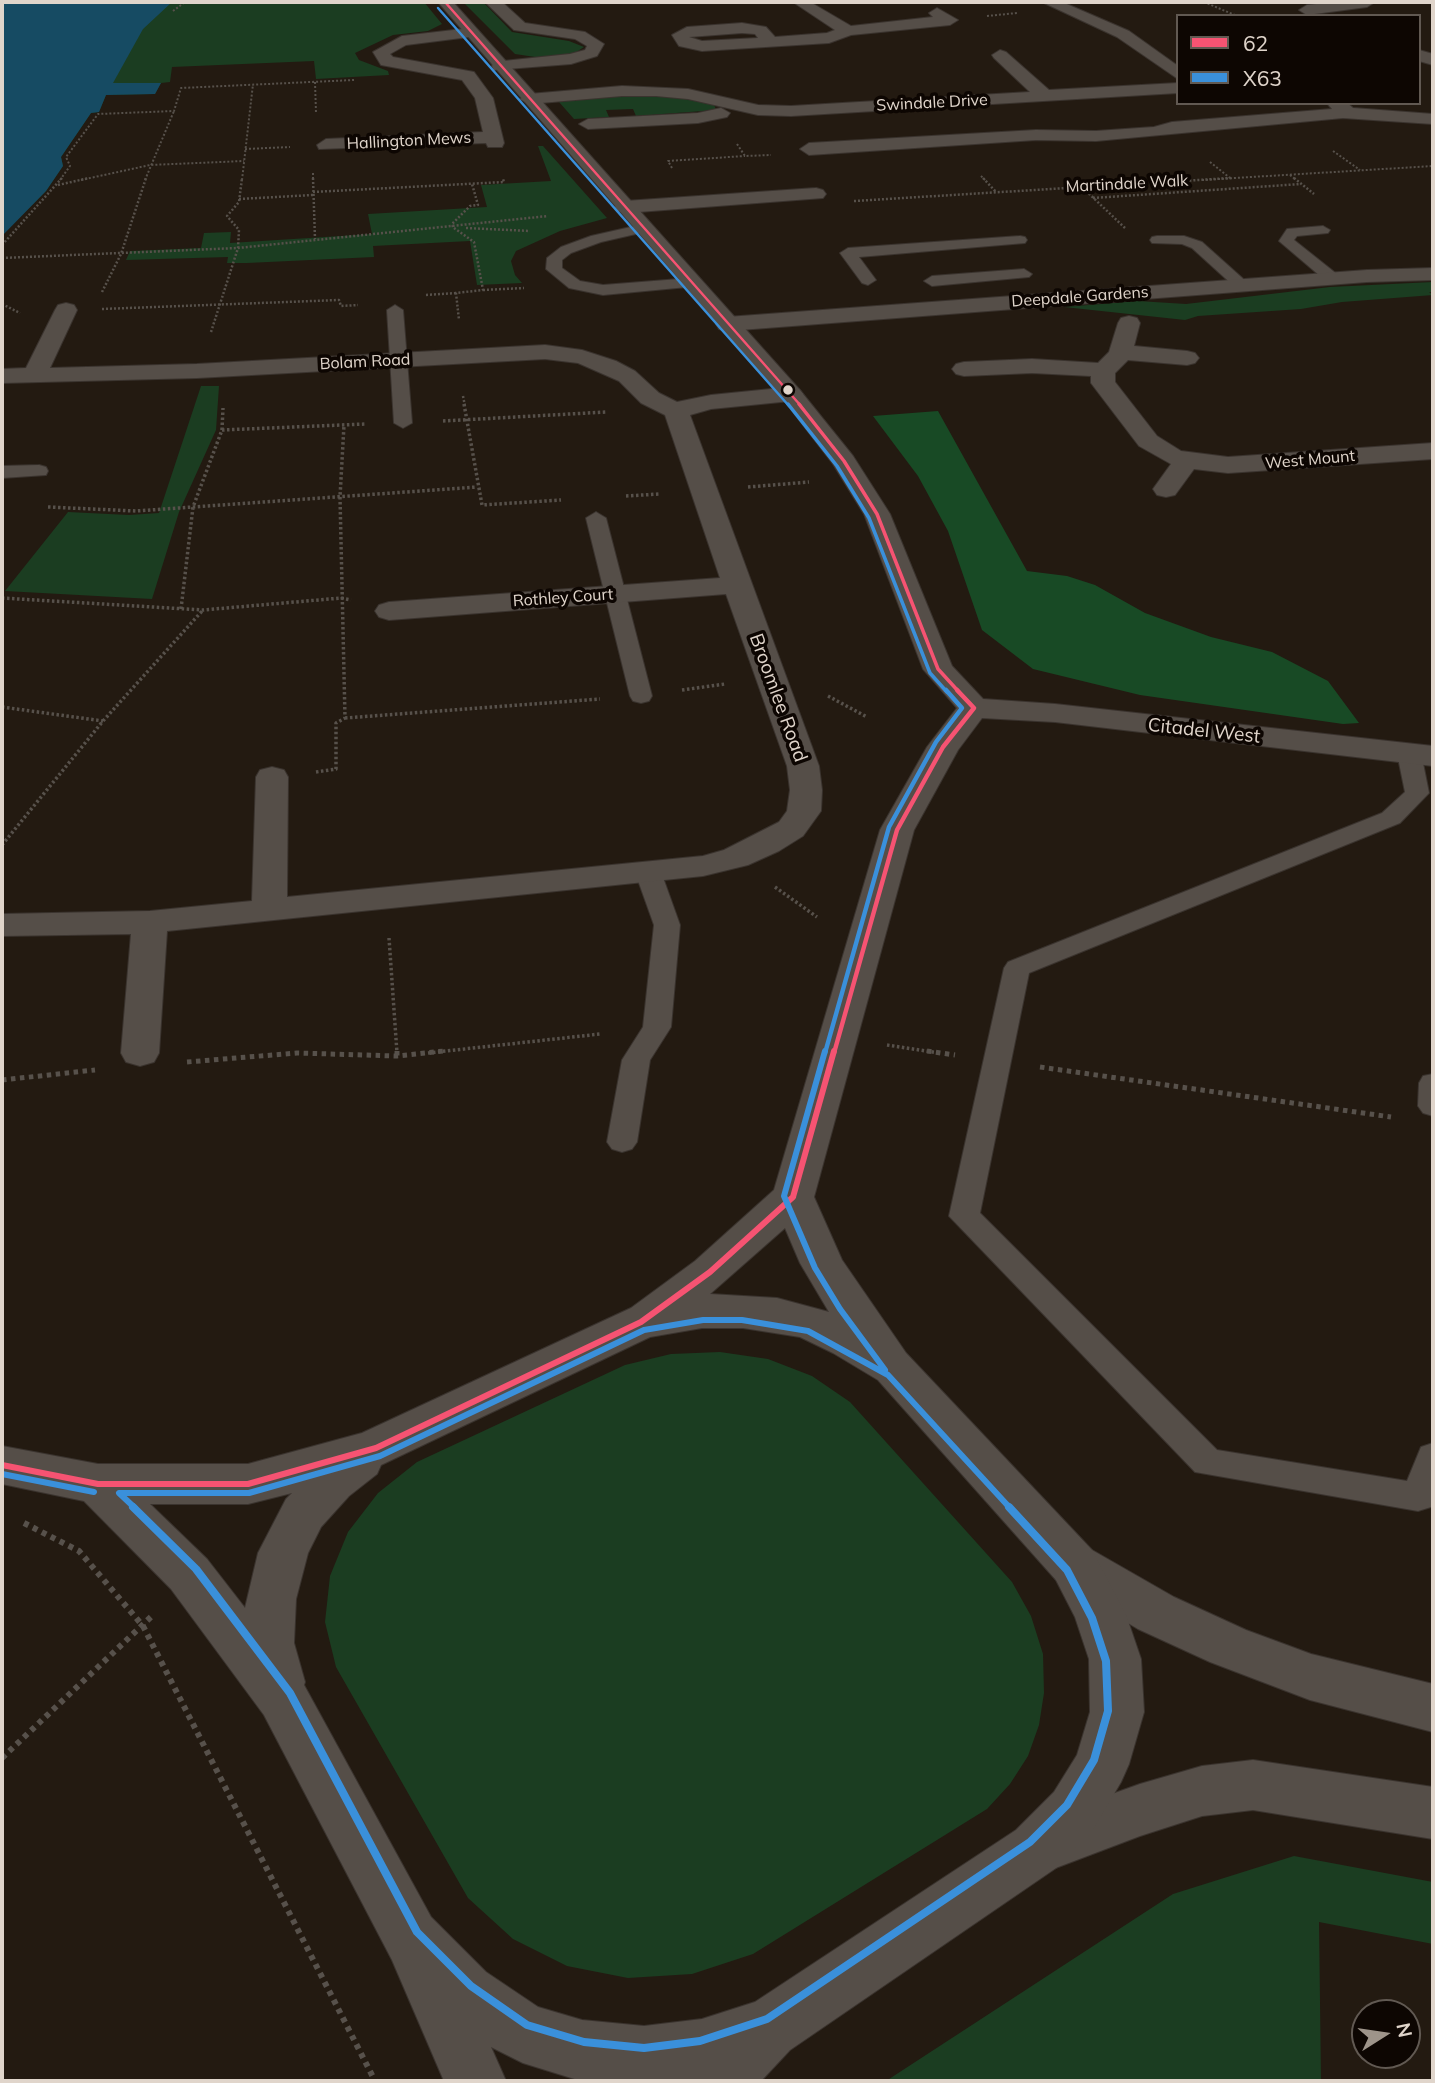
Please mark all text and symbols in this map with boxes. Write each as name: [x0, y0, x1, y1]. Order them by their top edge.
legend: [1176, 14, 1421, 105]
text: 62: [1243, 30, 1268, 56]
text: X63: [1243, 65, 1282, 91]
street label: Swindale Drive: [876, 90, 988, 116]
street label: Hallington Mews: [346, 128, 472, 154]
street label: Martindale Walk: [1065, 171, 1189, 197]
street label: Deepdale Gardens: [1011, 283, 1149, 311]
street label: Bolam Road: [319, 350, 411, 374]
unlabelled marker: [781, 383, 795, 397]
street label: West Mount: [1264, 447, 1356, 473]
street label: Rothley Court: [512, 585, 614, 611]
street label: Broomlee Road: [744, 631, 812, 765]
street label: Citadel West: [1147, 714, 1261, 748]
north arrow: [1351, 1999, 1421, 2069]
text: N: [1391, 2021, 1418, 2040]

